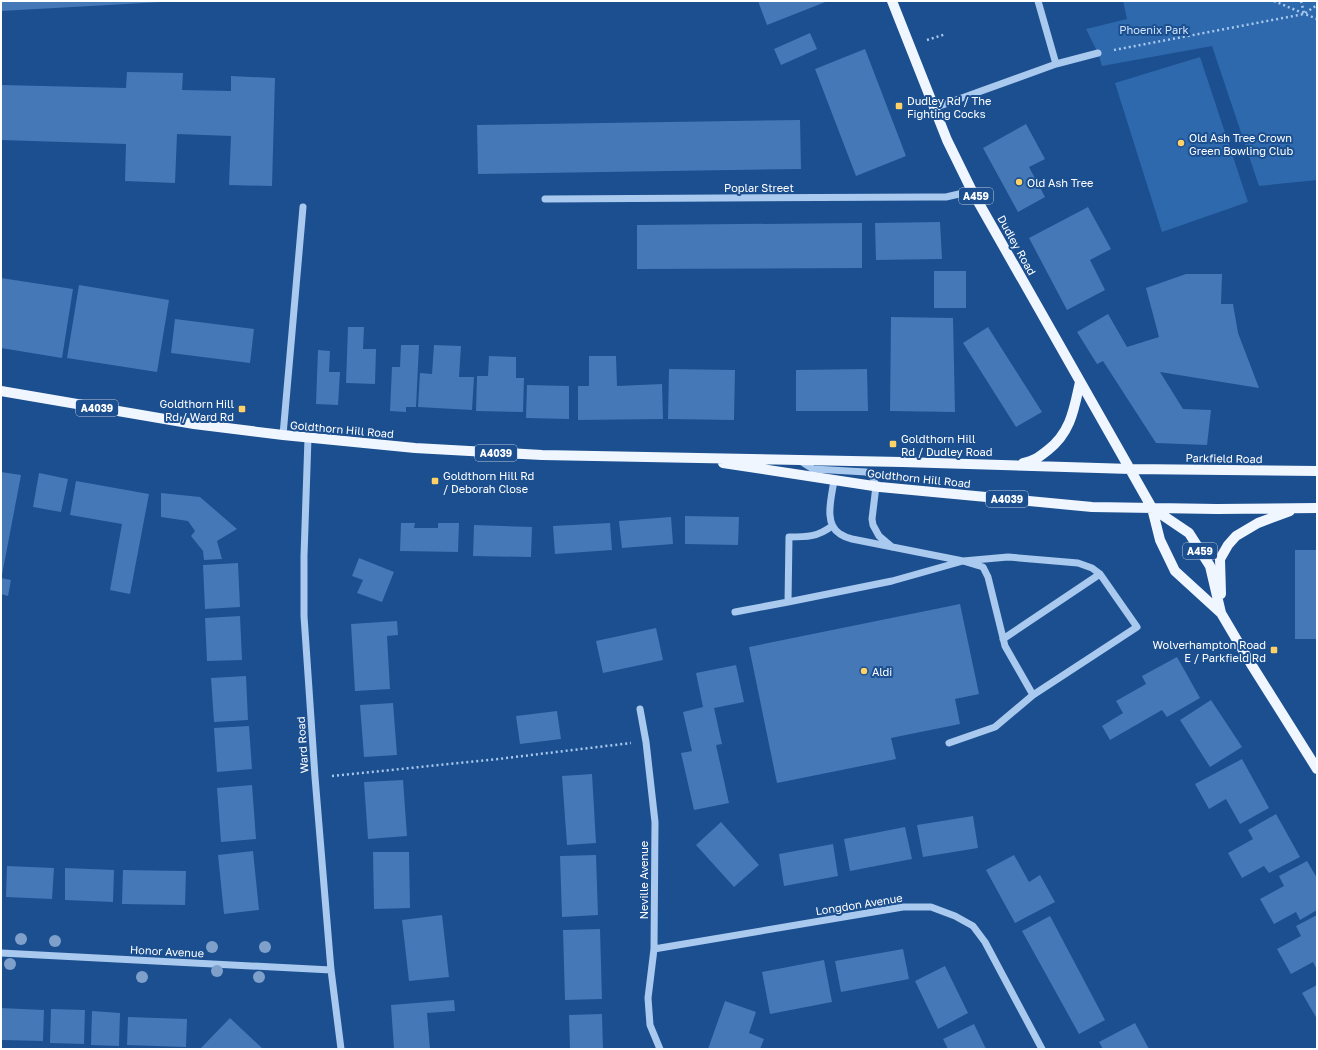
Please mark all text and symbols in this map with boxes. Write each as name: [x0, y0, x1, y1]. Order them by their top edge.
park label: Phoenix Park: [1119, 23, 1189, 36]
place label: Dudley Rd / The Fighting Cocks: [907, 94, 991, 120]
marker: Dudley Rd / The Fighting Cocks: [894, 101, 904, 111]
place label: Old Ash Tree Crown Green Bowling Club: [1189, 131, 1293, 157]
marker: Old Ash Tree Crown Green Bowling Club: [1176, 138, 1186, 148]
place label: Old Ash Tree: [1027, 176, 1094, 189]
marker: Old Ash Tree: [1014, 177, 1024, 187]
street label: Poplar Street: [724, 181, 794, 194]
road number: A459: [959, 188, 993, 204]
street label: Dudley Road: [995, 213, 1039, 277]
place label: Goldthorn Hill Rd / Ward Rd: [160, 397, 234, 423]
road number: A4039: [76, 400, 118, 416]
marker: Goldthorn Hill Rd / Ward Rd: [237, 404, 247, 414]
street label: Goldthorn Hill Road: [290, 418, 394, 440]
place label: Goldthorn Hill Rd / Dudley Road: [901, 432, 992, 458]
marker: Goldthorn Hill Rd / Dudley Road: [888, 439, 898, 449]
road number: A4039: [475, 445, 517, 461]
street label: Parkfield Road: [1185, 451, 1263, 465]
street label: Goldthorn Hill Road: [867, 466, 971, 490]
place label: Goldthorn Hill Rd / Deborah Close: [443, 469, 534, 495]
marker: Goldthorn Hill Rd / Deborah Close: [430, 476, 440, 486]
road number: A4039: [986, 491, 1028, 507]
road number: A459: [1183, 543, 1217, 559]
place label: Wolverhampton Road E / Parkfield Rd: [1152, 638, 1266, 664]
marker: Wolverhampton Road E / Parkfield Rd: [1269, 645, 1279, 655]
place label: Aldi: [872, 665, 892, 678]
marker: Aldi: [859, 666, 869, 676]
street label: Ward Road: [294, 716, 310, 774]
street label: Neville Avenue: [637, 841, 650, 919]
street label: Longdon Avenue: [815, 891, 903, 917]
street label: Honor Avenue: [130, 943, 204, 959]

